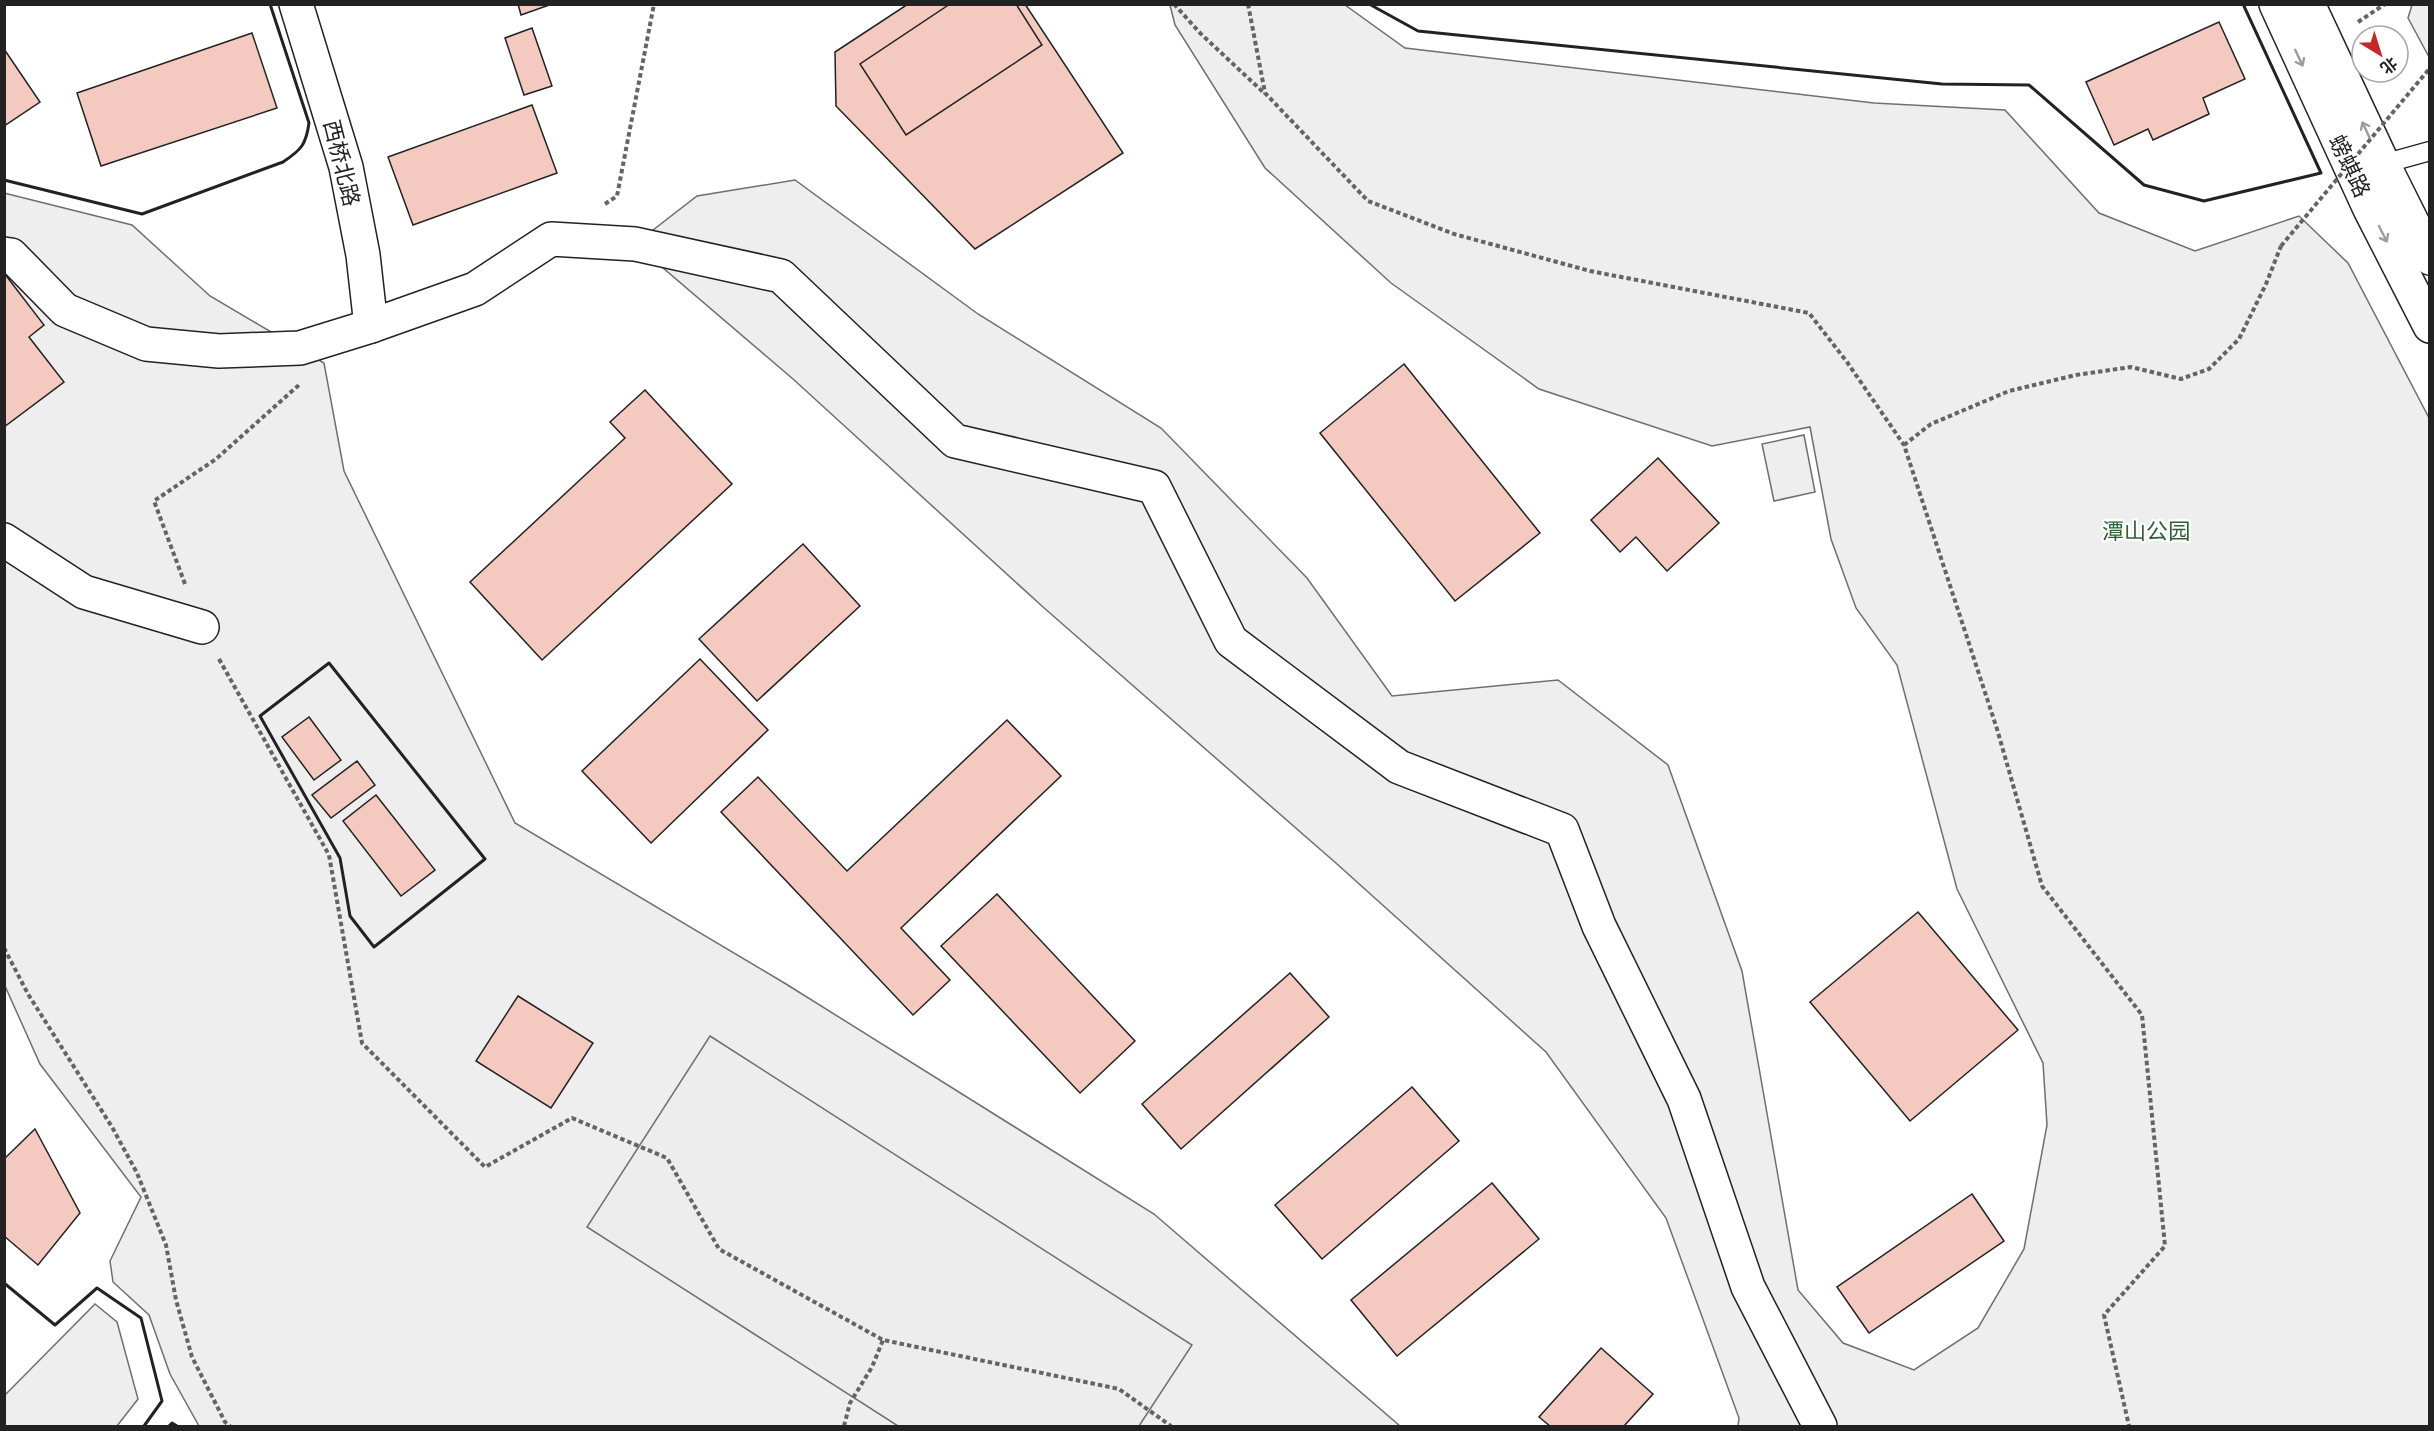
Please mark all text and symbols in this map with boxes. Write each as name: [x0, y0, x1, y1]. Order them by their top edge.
north arrow: [2350, 24, 2410, 84]
one-way arrow: [2295, 49, 2306, 67]
text: 北: [2376, 51, 2403, 80]
street label: 西桥北路: [315, 116, 369, 210]
one-way arrow: [2360, 122, 2372, 140]
street label: 螃蜞路: [2321, 129, 2379, 203]
one-way arrow: [2378, 225, 2389, 243]
park label: 潭山公园: [2102, 514, 2190, 548]

